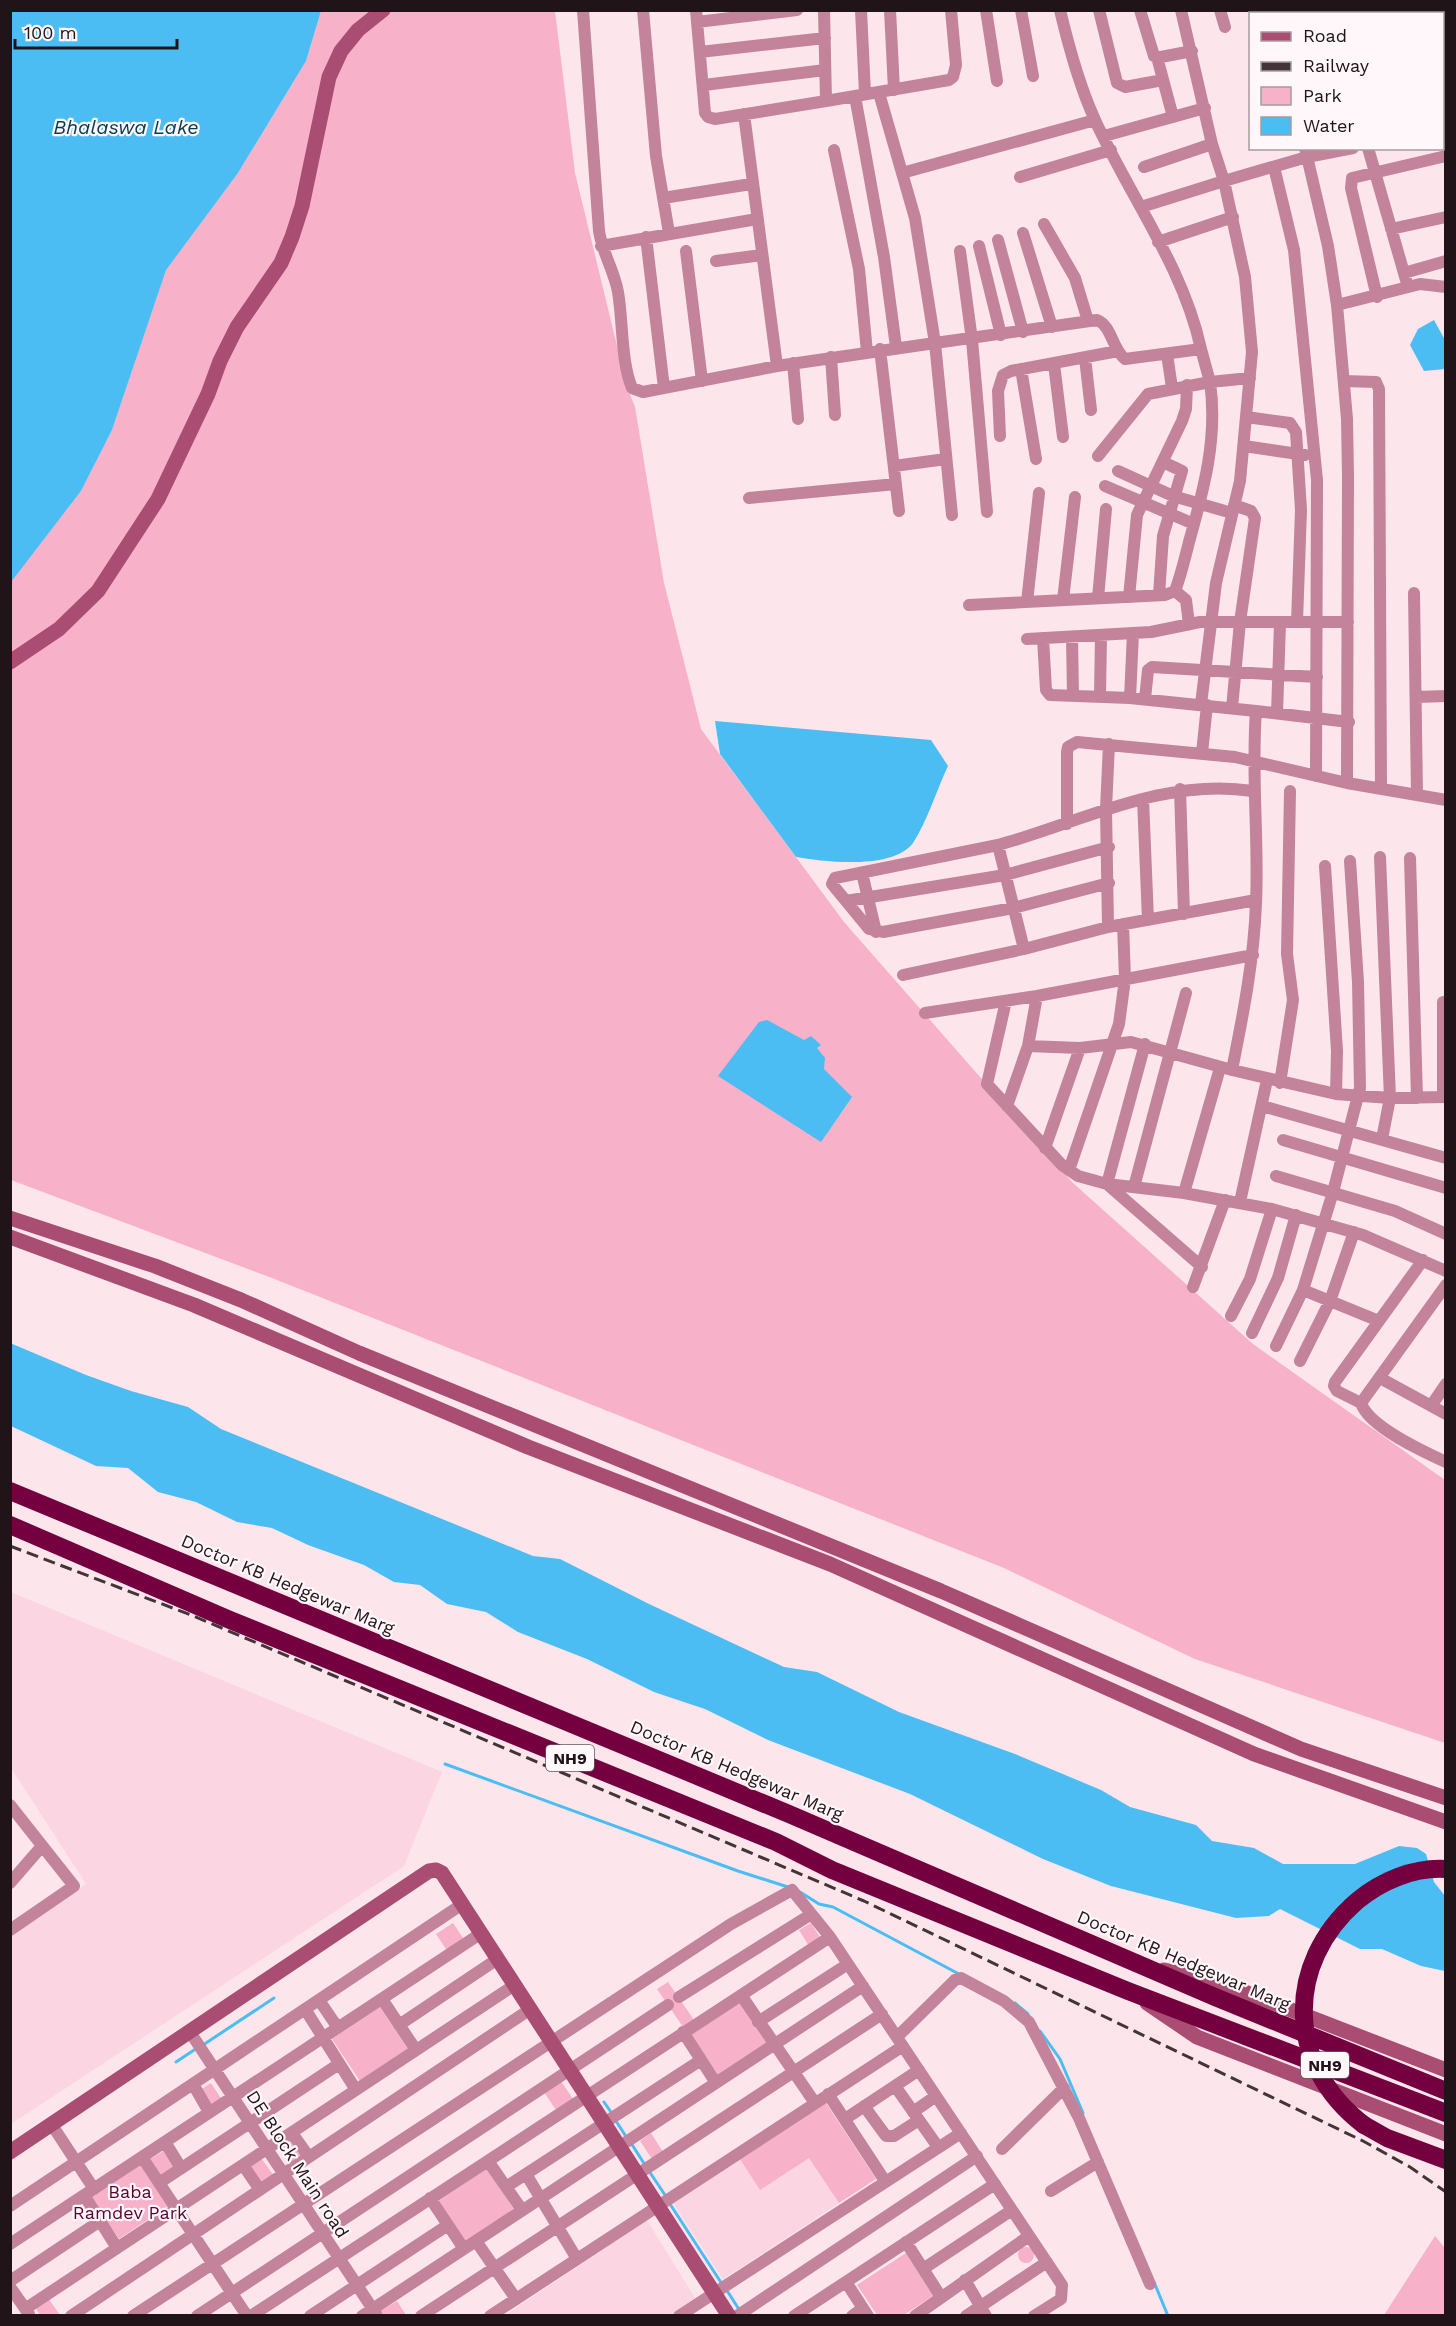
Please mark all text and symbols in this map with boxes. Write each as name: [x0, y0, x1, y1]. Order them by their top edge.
scale bar: [15, 12, 177, 50]
legend: [1249, 12, 1444, 150]
text: 100 m: [24, 22, 77, 43]
text: Road: [1303, 25, 1347, 46]
text: Railway: [1303, 55, 1370, 76]
text: Park: [1303, 85, 1342, 106]
water label: Bhalaswa Lake: [53, 115, 199, 139]
text: Water: [1303, 115, 1355, 136]
street label: Doctor KB Hedgewar Marg: [178, 1530, 398, 1639]
street label: Doctor KB Hedgewar Marg: [627, 1716, 847, 1825]
road number: NH9: [546, 1745, 594, 1771]
street label: Doctor KB Hedgewar Marg: [1074, 1906, 1294, 2015]
road number: NH9: [1301, 2052, 1349, 2078]
street label: DE Block Main road: [242, 2086, 354, 2242]
park label: Baba Ramdev Park: [73, 2181, 187, 2223]

